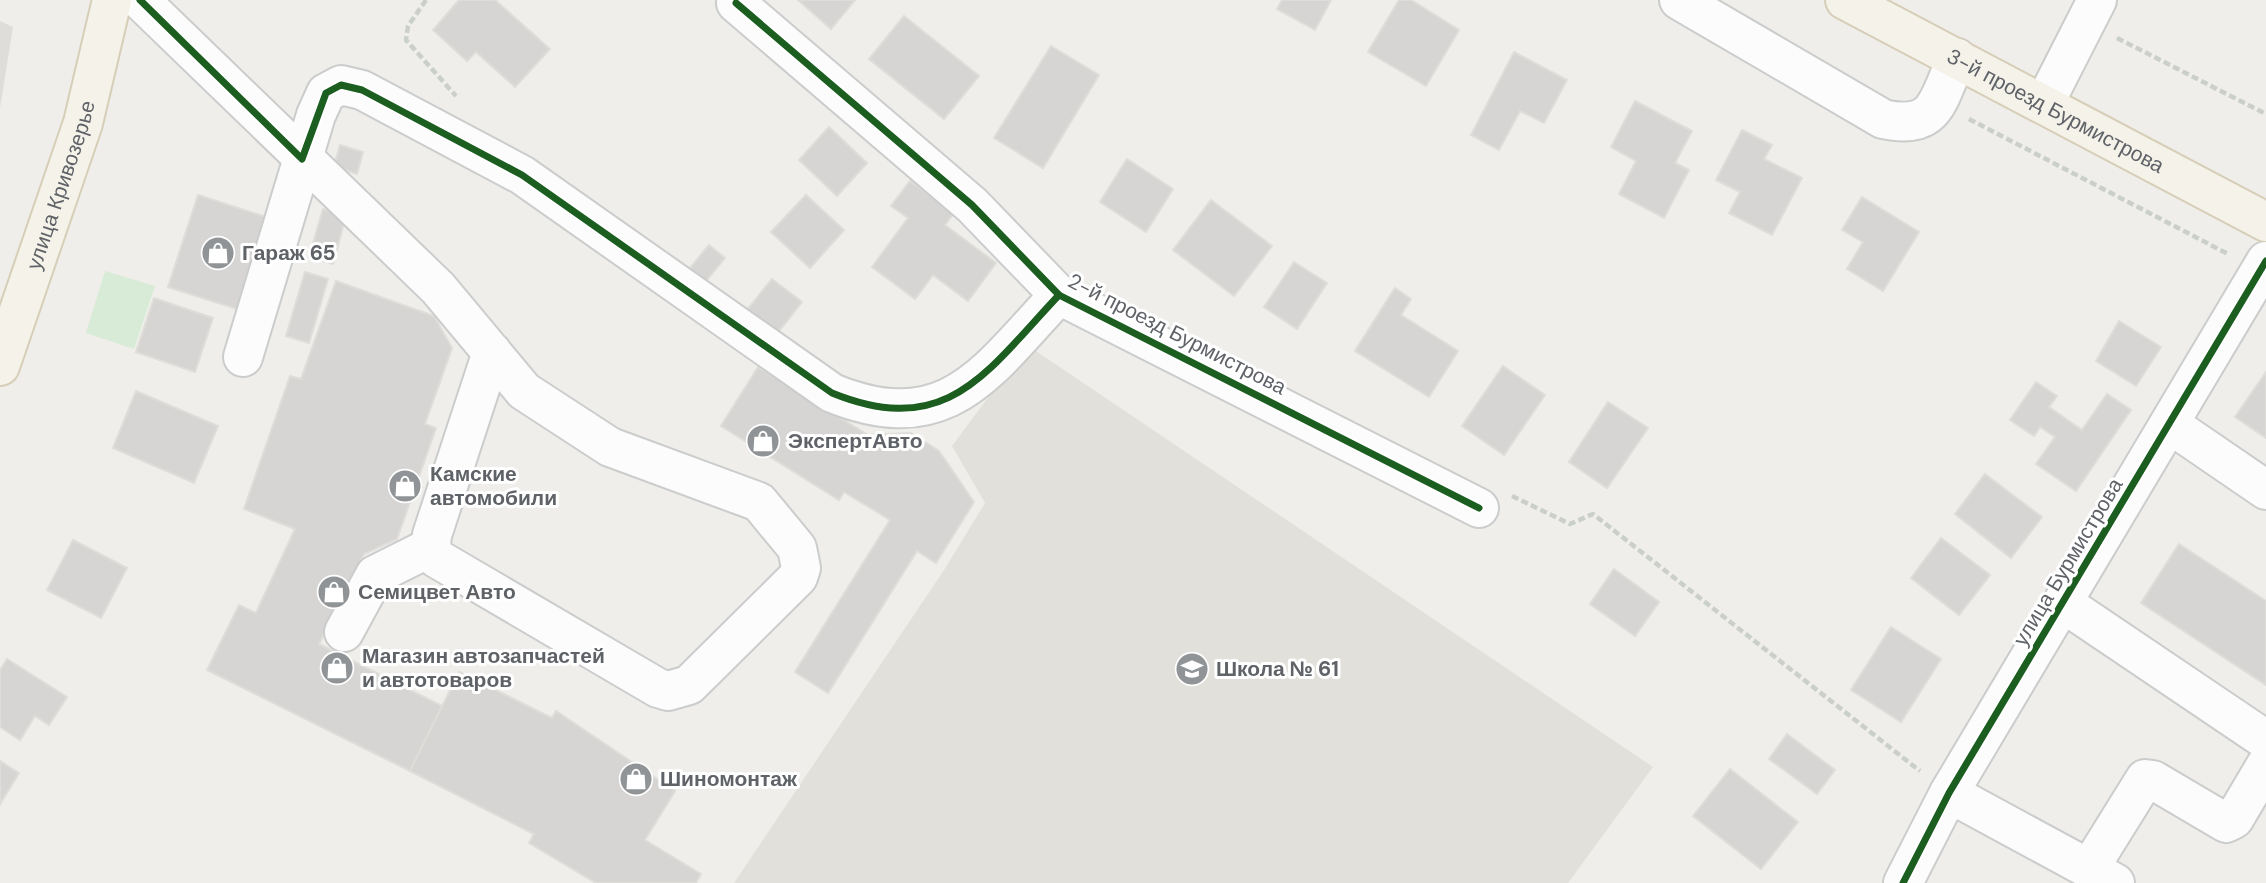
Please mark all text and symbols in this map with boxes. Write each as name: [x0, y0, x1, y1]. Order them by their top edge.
street label: 3-й проезд Бурмистрова: [1942, 42, 2169, 180]
street label: улица Кривозерье: [20, 98, 102, 273]
shop icon: Гараж 65: [199, 234, 237, 272]
place label: Гараж 65: [242, 239, 336, 267]
street label: 2-й проезд Бурмистрова: [1063, 267, 1291, 401]
shop icon: ЭкспертАвто: [744, 422, 782, 460]
place label: ЭкспертАвто: [788, 427, 923, 455]
place label: Камские автомобили: [430, 460, 557, 512]
shop icon: Камские автомобили: [386, 467, 424, 505]
street label: улица Бурмистрова: [2007, 473, 2129, 651]
shop icon: Семицвет Авто: [315, 573, 353, 611]
place label: Семицвет Авто: [358, 578, 516, 606]
place label: Магазин автозапчастей и автотоваров: [362, 642, 605, 694]
shop icon: Магазин автозапчастей и автотоваров: [318, 649, 356, 687]
school or university icon: Школа № 61: [1173, 650, 1211, 688]
place label: Школа № 61: [1216, 655, 1339, 683]
shop icon: Шиномонтаж: [617, 760, 655, 798]
place label: Шиномонтаж: [660, 765, 798, 793]

